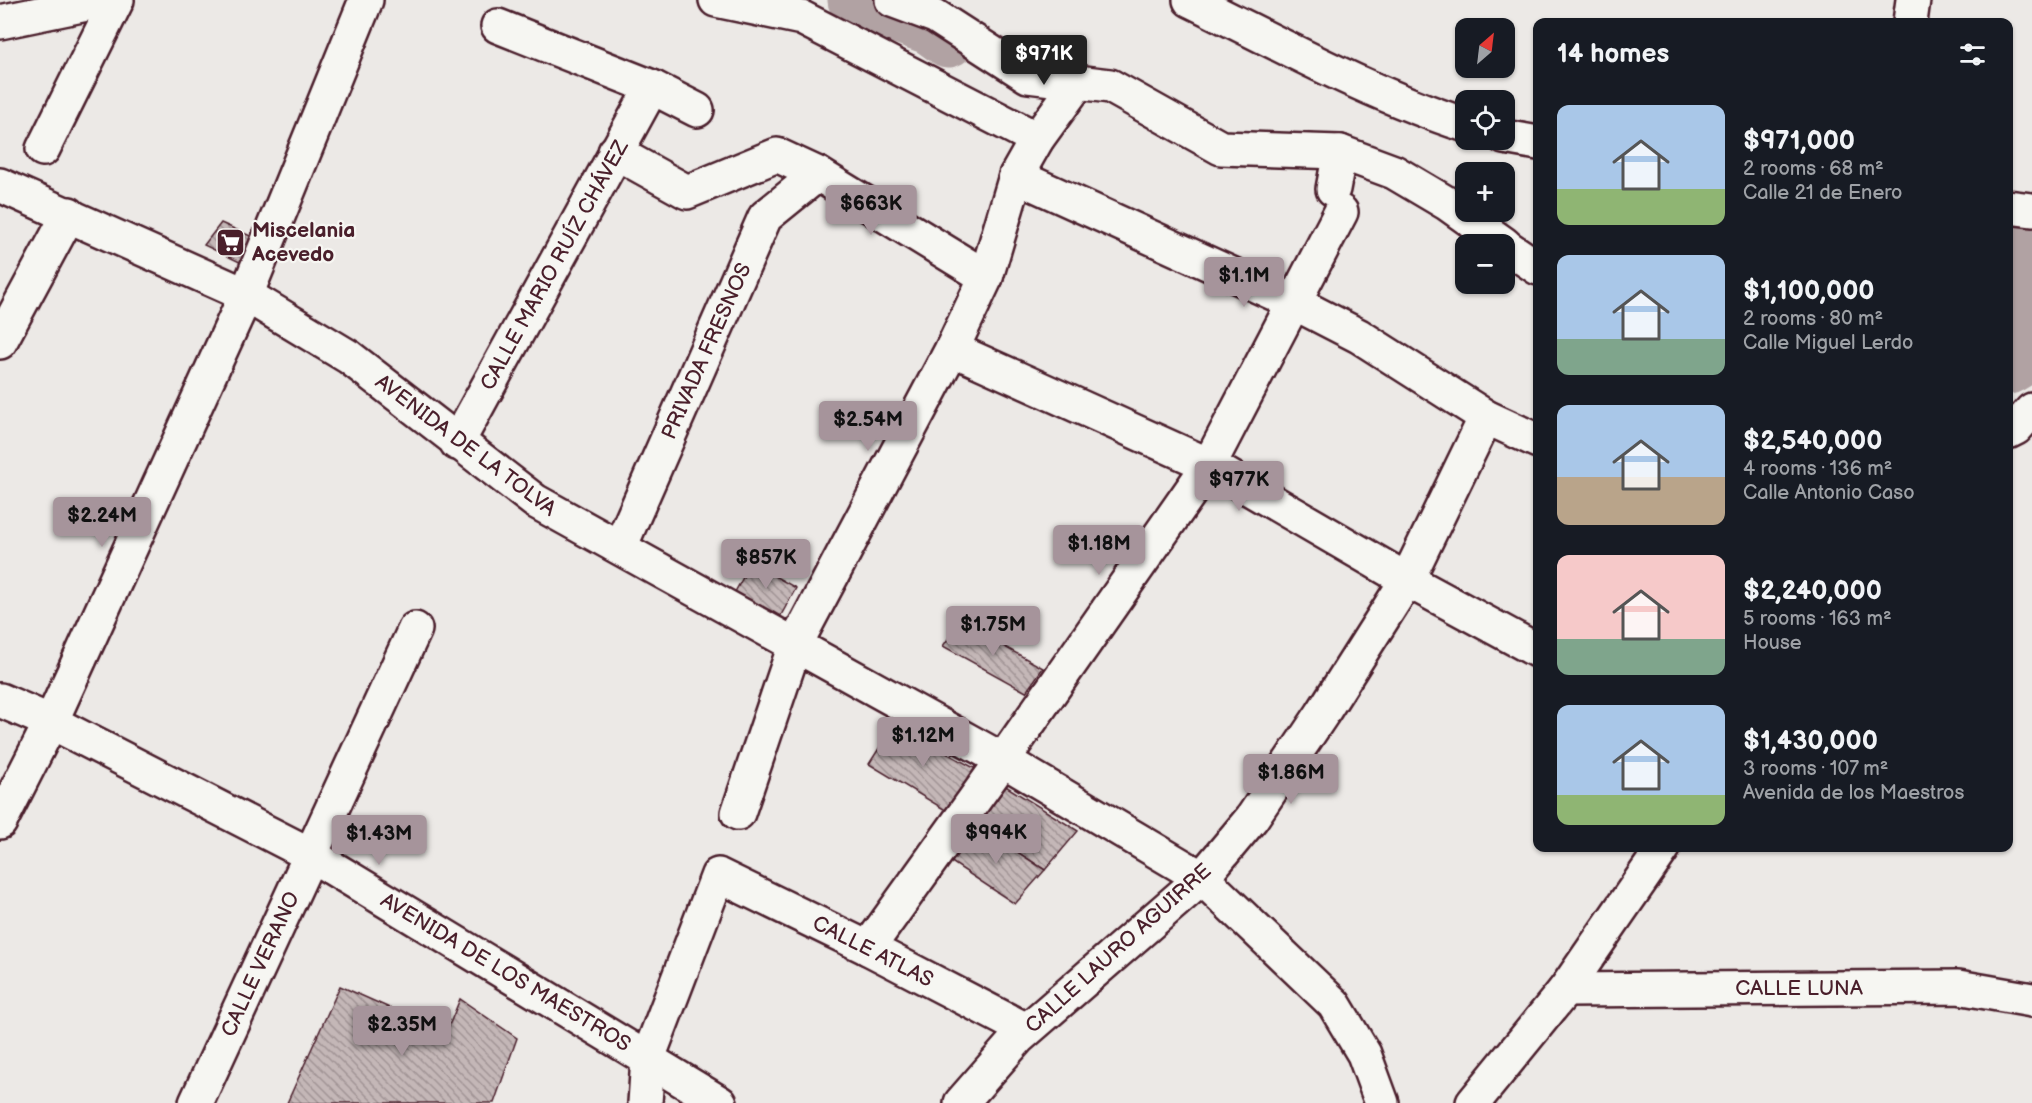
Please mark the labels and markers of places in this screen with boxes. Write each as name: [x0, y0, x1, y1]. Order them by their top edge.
pin: $971K: [1002, 35, 1086, 86]
pin: $663K: [829, 185, 913, 236]
place label: Miscelania Acevedo: [251, 218, 355, 267]
supermarket icon: Miscelania Acevedo: [215, 226, 247, 258]
pin: $1.1M: [1202, 257, 1286, 308]
pin: $2.54M: [819, 401, 917, 452]
pin: $977K: [1197, 461, 1281, 512]
pin: $2.24M: [53, 497, 151, 548]
pin: $1.18M: [1050, 525, 1148, 576]
pin: $857K: [724, 539, 808, 590]
pin: $1.75M: [944, 606, 1042, 657]
pin: $1.12M: [874, 717, 972, 768]
pin: $1.86M: [1242, 754, 1340, 805]
pin: $994K: [954, 814, 1038, 865]
pin: $1.43M: [330, 815, 428, 866]
pin: $2.35M: [353, 1006, 451, 1057]

